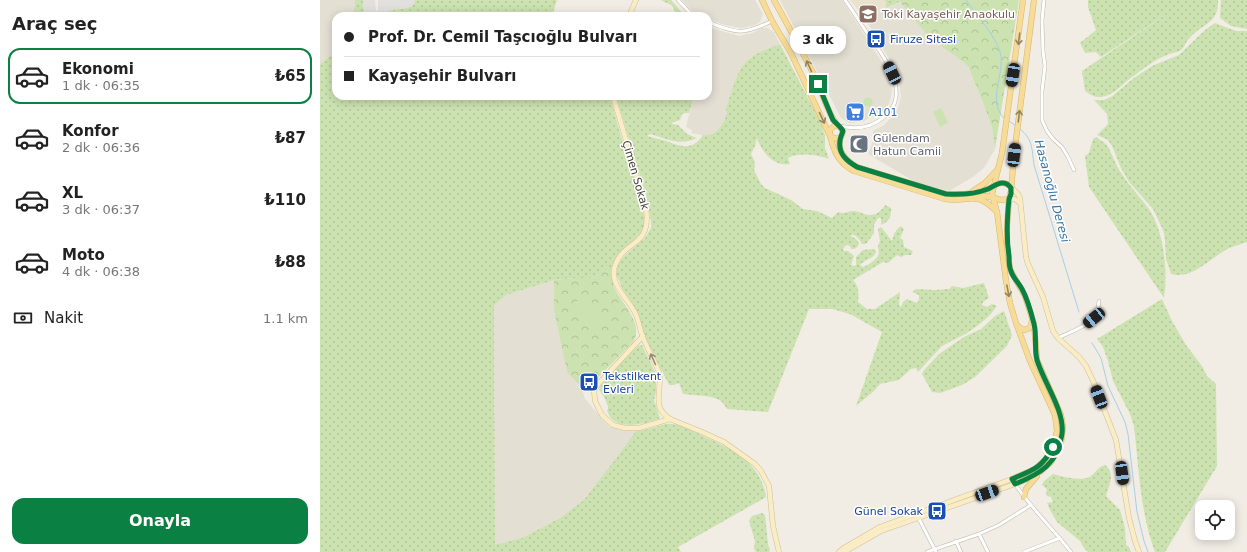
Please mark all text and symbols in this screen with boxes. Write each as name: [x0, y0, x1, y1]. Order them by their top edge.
school or university icon: Toki Kayaşehir Anaokulu: [857, 3, 879, 25]
place label: Toki Kayaşehir Anaokulu: [881, 8, 1015, 21]
text: Araç seç: [12, 13, 97, 34]
callout: 3 dk: [790, 26, 846, 54]
text: Prof. Dr. Cemil Taşcıoğlu Bulvarı: [368, 28, 637, 46]
bus stop icon: Firuze Sitesi: [865, 28, 887, 50]
text: 3 dk: [802, 32, 834, 47]
one-way arrow: [1015, 32, 1022, 45]
place label: Firuze Sitesi: [890, 33, 956, 46]
icon: car: [14, 58, 50, 94]
text: Ekonomi: [62, 60, 134, 78]
one-way arrow: [805, 60, 812, 72]
car: [881, 60, 903, 86]
car: [1005, 62, 1021, 88]
text: ₺65: [275, 67, 306, 85]
text: Kayaşehir Bulvarı: [368, 67, 516, 85]
route end: [809, 75, 827, 93]
text: 1 dk · 06:35: [62, 78, 140, 93]
supermarket icon: A101: [844, 101, 866, 123]
place label: A101: [869, 106, 898, 119]
one-way arrow: [1015, 110, 1023, 123]
one-way arrow: [819, 112, 826, 124]
icon: car: [14, 120, 50, 156]
text: Konfor: [62, 122, 119, 140]
text: ₺87: [275, 129, 306, 147]
place label: Gülendam Hatun Camii: [873, 132, 941, 158]
mosque icon: Gülendam Hatun Camii: [848, 133, 870, 155]
water label: Hasanoğlu Deresi: [1032, 138, 1073, 245]
street label: Çimen Sokak: [619, 139, 652, 212]
text: 2 dk · 06:36: [62, 140, 140, 155]
car: [1007, 142, 1021, 168]
icon: car: [14, 182, 50, 218]
text: XL: [62, 184, 83, 202]
text: ₺110: [264, 191, 306, 209]
text: 3 dk · 06:37: [62, 202, 140, 217]
icon: car: [14, 244, 50, 280]
text: Moto: [62, 246, 105, 264]
text: ₺88: [275, 253, 306, 271]
text: 4 dk · 06:38: [62, 264, 140, 279]
one-way arrow: [1004, 284, 1012, 297]
car: [1081, 306, 1107, 330]
icon: cash: [12, 307, 34, 329]
text: Nakit: [44, 309, 83, 327]
text: 1.1 km: [263, 311, 308, 326]
one-way arrow: [649, 353, 656, 365]
place label: Tekstilkent Evleri: [602, 370, 662, 396]
bus stop icon: Tekstilkent Evleri: [578, 371, 600, 393]
car: [1089, 384, 1109, 410]
route start: [1044, 438, 1062, 456]
car: [1114, 460, 1130, 486]
car: [974, 483, 1000, 503]
button: Onayla: [12, 498, 308, 544]
bus stop icon: Günel Sokak: [926, 500, 948, 522]
map controls: [1195, 500, 1235, 540]
button: locate: [1195, 500, 1235, 540]
place label: Günel Sokak: [854, 505, 924, 518]

